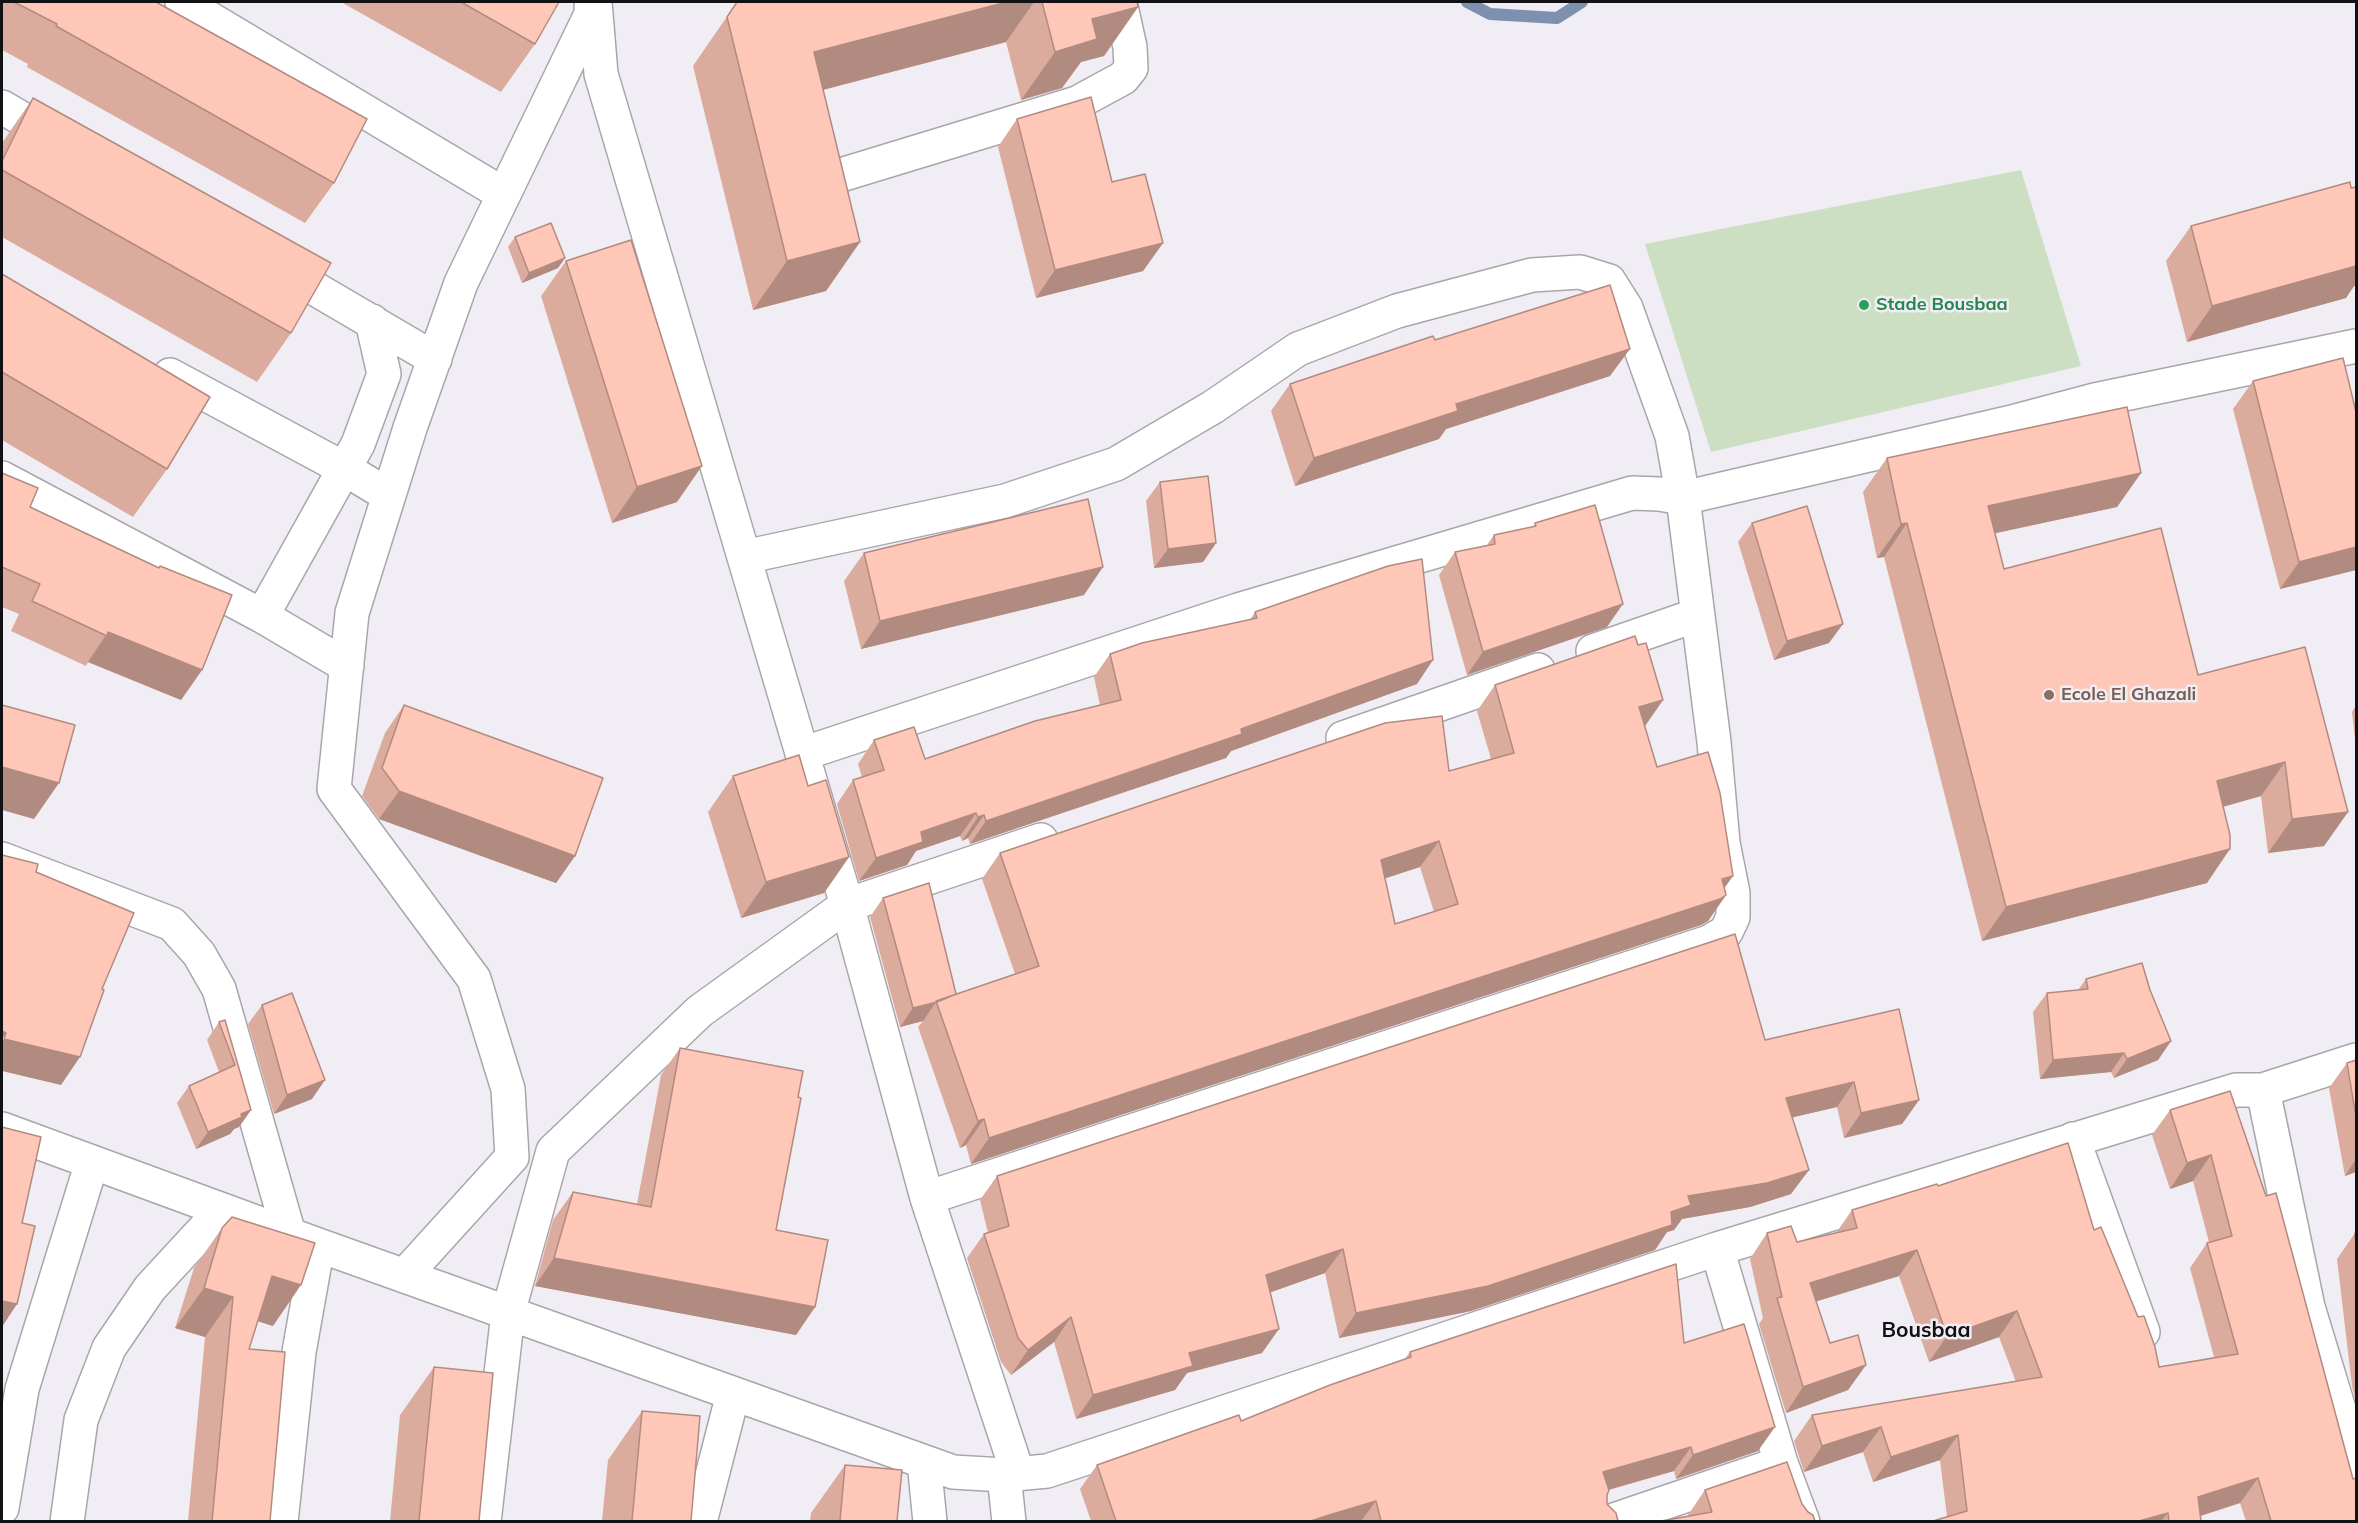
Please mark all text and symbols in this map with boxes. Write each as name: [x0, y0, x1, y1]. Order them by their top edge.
place label: Stade Bousbaa: [1876, 294, 2008, 316]
marker: Stade Bousbaa: [1857, 298, 1871, 312]
place label: Ecole El Ghazali: [2061, 684, 2196, 706]
marker: Ecole El Ghazali: [2042, 688, 2056, 702]
district label: Bousbaa: [1881, 1318, 1971, 1344]

